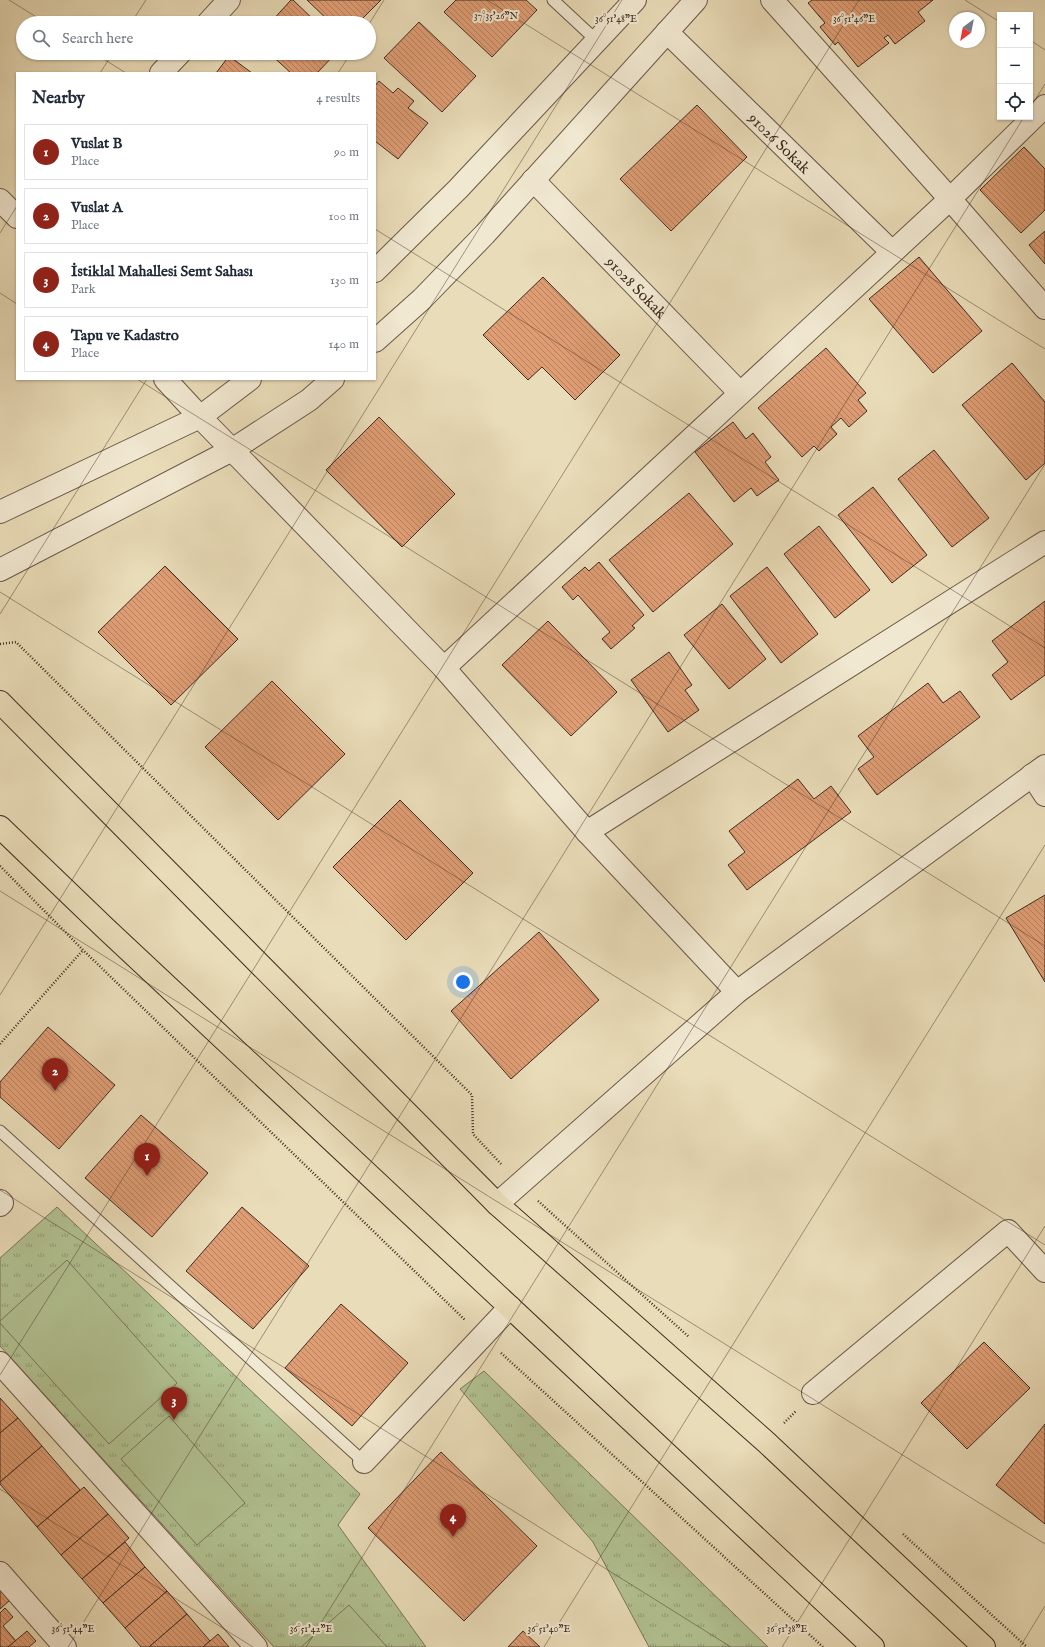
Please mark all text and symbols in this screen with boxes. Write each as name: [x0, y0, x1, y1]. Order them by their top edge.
text: 37°35'26"N: [474, 10, 518, 23]
north arrow: [949, 12, 985, 48]
map controls: [997, 12, 1033, 120]
button: +: [997, 12, 1033, 48]
text: 36°51'48"E: [595, 13, 637, 26]
text: 36°51'46"E: [833, 13, 875, 26]
search box: [16, 16, 376, 60]
icon: search: [30, 27, 52, 49]
text: Search here: [62, 29, 133, 48]
button: −: [997, 48, 1033, 84]
button: locate: [997, 84, 1033, 120]
text: Nearby: [32, 88, 85, 109]
text: 4 results: [316, 90, 360, 107]
street label: 91026 Sokak: [743, 108, 814, 179]
text: Vuslat B: [71, 134, 122, 153]
text: 1: [44, 144, 48, 161]
text: 90 m: [334, 144, 359, 161]
text: Place: [71, 153, 99, 170]
text: Vuslat A: [71, 198, 123, 217]
text: 2: [43, 208, 49, 225]
text: 100 m: [329, 208, 359, 225]
text: Place: [71, 217, 99, 234]
street label: 91028 Sokak: [600, 252, 670, 324]
text: İstiklal Mahallesi Semt Sahası: [71, 262, 253, 281]
text: 3: [44, 272, 48, 289]
text: 130 m: [330, 272, 359, 289]
text: Park: [71, 281, 96, 298]
text: Tapu ve Kadastro: [71, 326, 179, 345]
text: 4: [43, 336, 49, 353]
text: 140 m: [329, 336, 359, 353]
text: Place: [71, 345, 99, 362]
your location: [453, 972, 473, 992]
pin: 2: [42, 1058, 68, 1091]
pin: 1: [134, 1143, 160, 1176]
pin: 3: [161, 1387, 187, 1420]
pin: 4: [440, 1504, 466, 1537]
text: 36°51'44"E: [52, 1623, 95, 1636]
text: 36°51'42"E: [290, 1623, 332, 1636]
text: 36°51'40"E: [528, 1623, 571, 1636]
text: 36°51'38"E: [767, 1623, 807, 1636]

